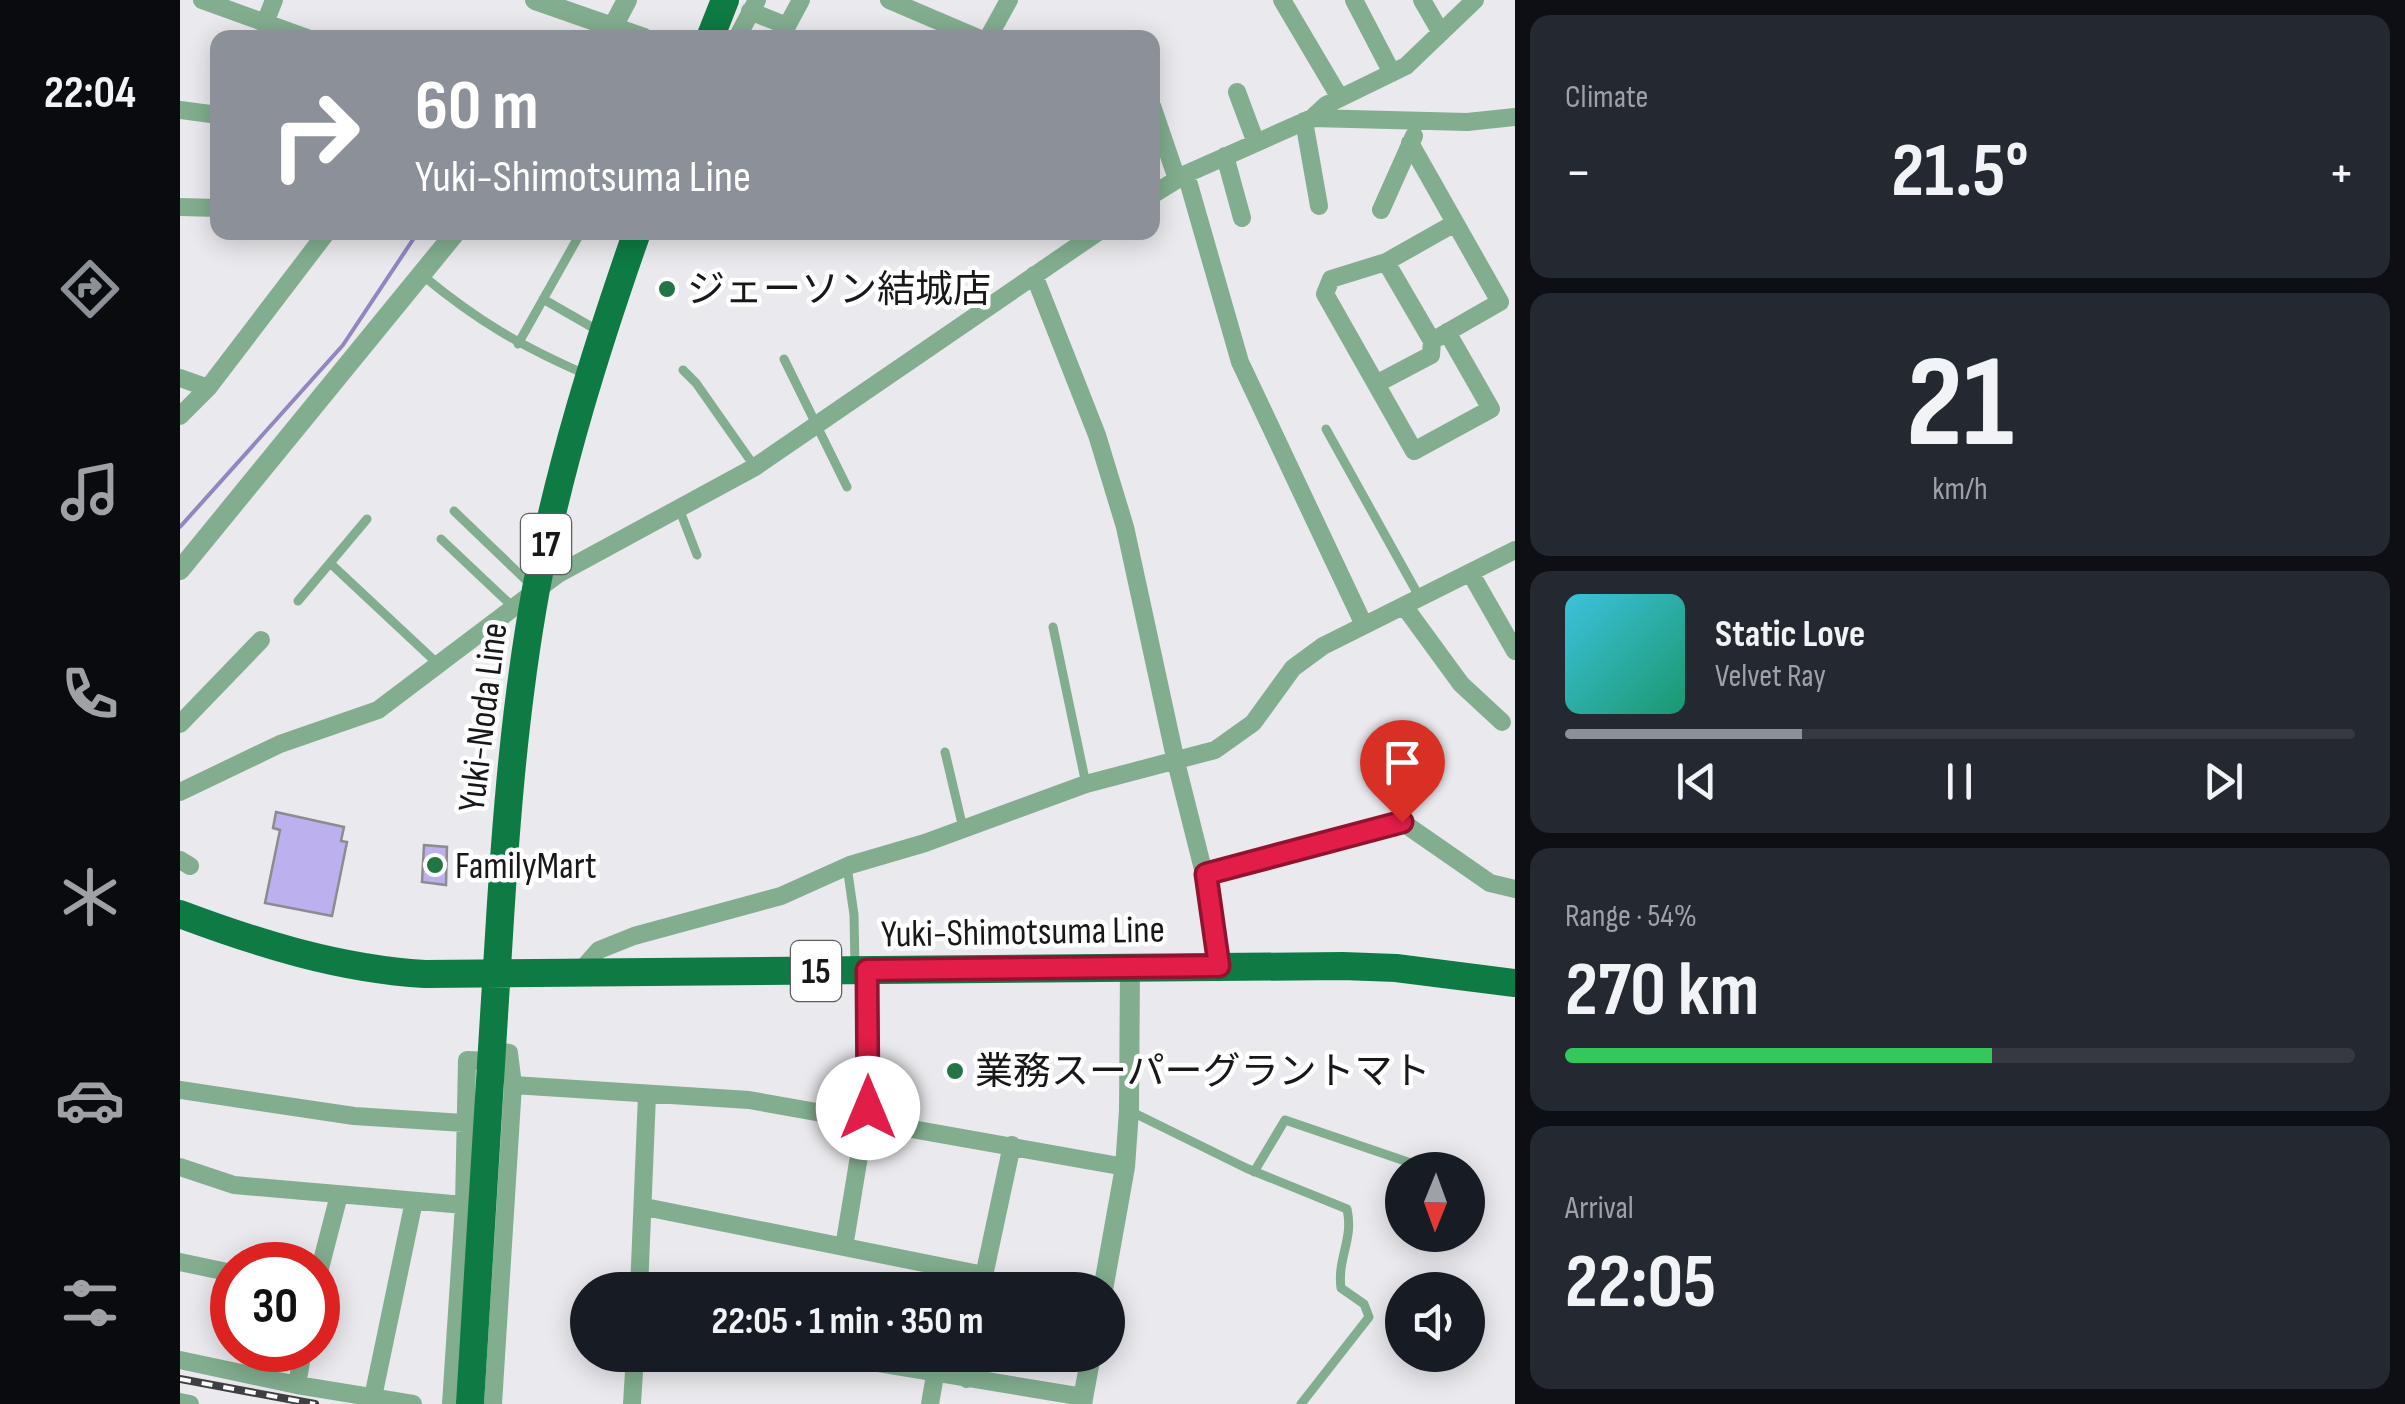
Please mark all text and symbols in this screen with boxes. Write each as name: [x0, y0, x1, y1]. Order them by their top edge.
text: 60 m: [415, 65, 539, 149]
text: 22:04: [44, 66, 136, 121]
icon: right: [250, 70, 380, 200]
text: Climate: [1565, 78, 1648, 117]
text: 21.5°: [1891, 127, 2029, 218]
text: −: [1565, 140, 1592, 207]
text: +: [2328, 140, 2355, 207]
text: Yuki-Shimotsuma Line: [415, 150, 751, 205]
icon: directions: [55, 254, 125, 324]
place label: ジェーソン結城店: [687, 268, 991, 313]
marker: ジェーソン結城店: [656, 278, 678, 300]
text: 21: [1906, 327, 2014, 483]
icon: music: [55, 457, 125, 527]
text: km/h: [1932, 470, 1988, 509]
road number: 17: [521, 514, 571, 574]
text: Static Love: [1715, 612, 1865, 657]
street label: Yuki-Noda Line: [450, 620, 517, 814]
text: Velvet Ray: [1715, 657, 1826, 696]
icon: phone: [55, 659, 125, 729]
pin: [1360, 720, 1445, 823]
icon: arrive: [1375, 735, 1430, 790]
icon: previous: [1669, 754, 1724, 809]
icon: pause: [1932, 754, 1987, 809]
icon: next: [2196, 754, 2251, 809]
place label: FamilyMart: [455, 844, 597, 889]
marker: FamilyMart: [424, 854, 446, 876]
icon: climate: [55, 862, 125, 932]
text: Range · 54%: [1565, 897, 1697, 936]
street label: Yuki-Shimotsuma Line: [881, 908, 1165, 957]
road number: 15: [791, 941, 841, 1001]
text: 270 km: [1565, 946, 1759, 1037]
place label: 業務スーパーグラントマト: [975, 1050, 1431, 1095]
position arrow: [816, 1056, 920, 1160]
marker: 業務スーパーグラントマト: [944, 1060, 966, 1082]
icon: car: [55, 1065, 125, 1135]
north arrow: [1385, 1152, 1485, 1252]
map controls: [1385, 1152, 1485, 1372]
text: Arrival: [1565, 1189, 1634, 1228]
text: 22:05: [1565, 1238, 1716, 1329]
speed limit sign: 30: [210, 1242, 340, 1372]
icon: filters: [55, 1268, 125, 1338]
button: sound: [1385, 1272, 1485, 1372]
text: 22:05 · 1 min · 350 m: [711, 1299, 984, 1344]

